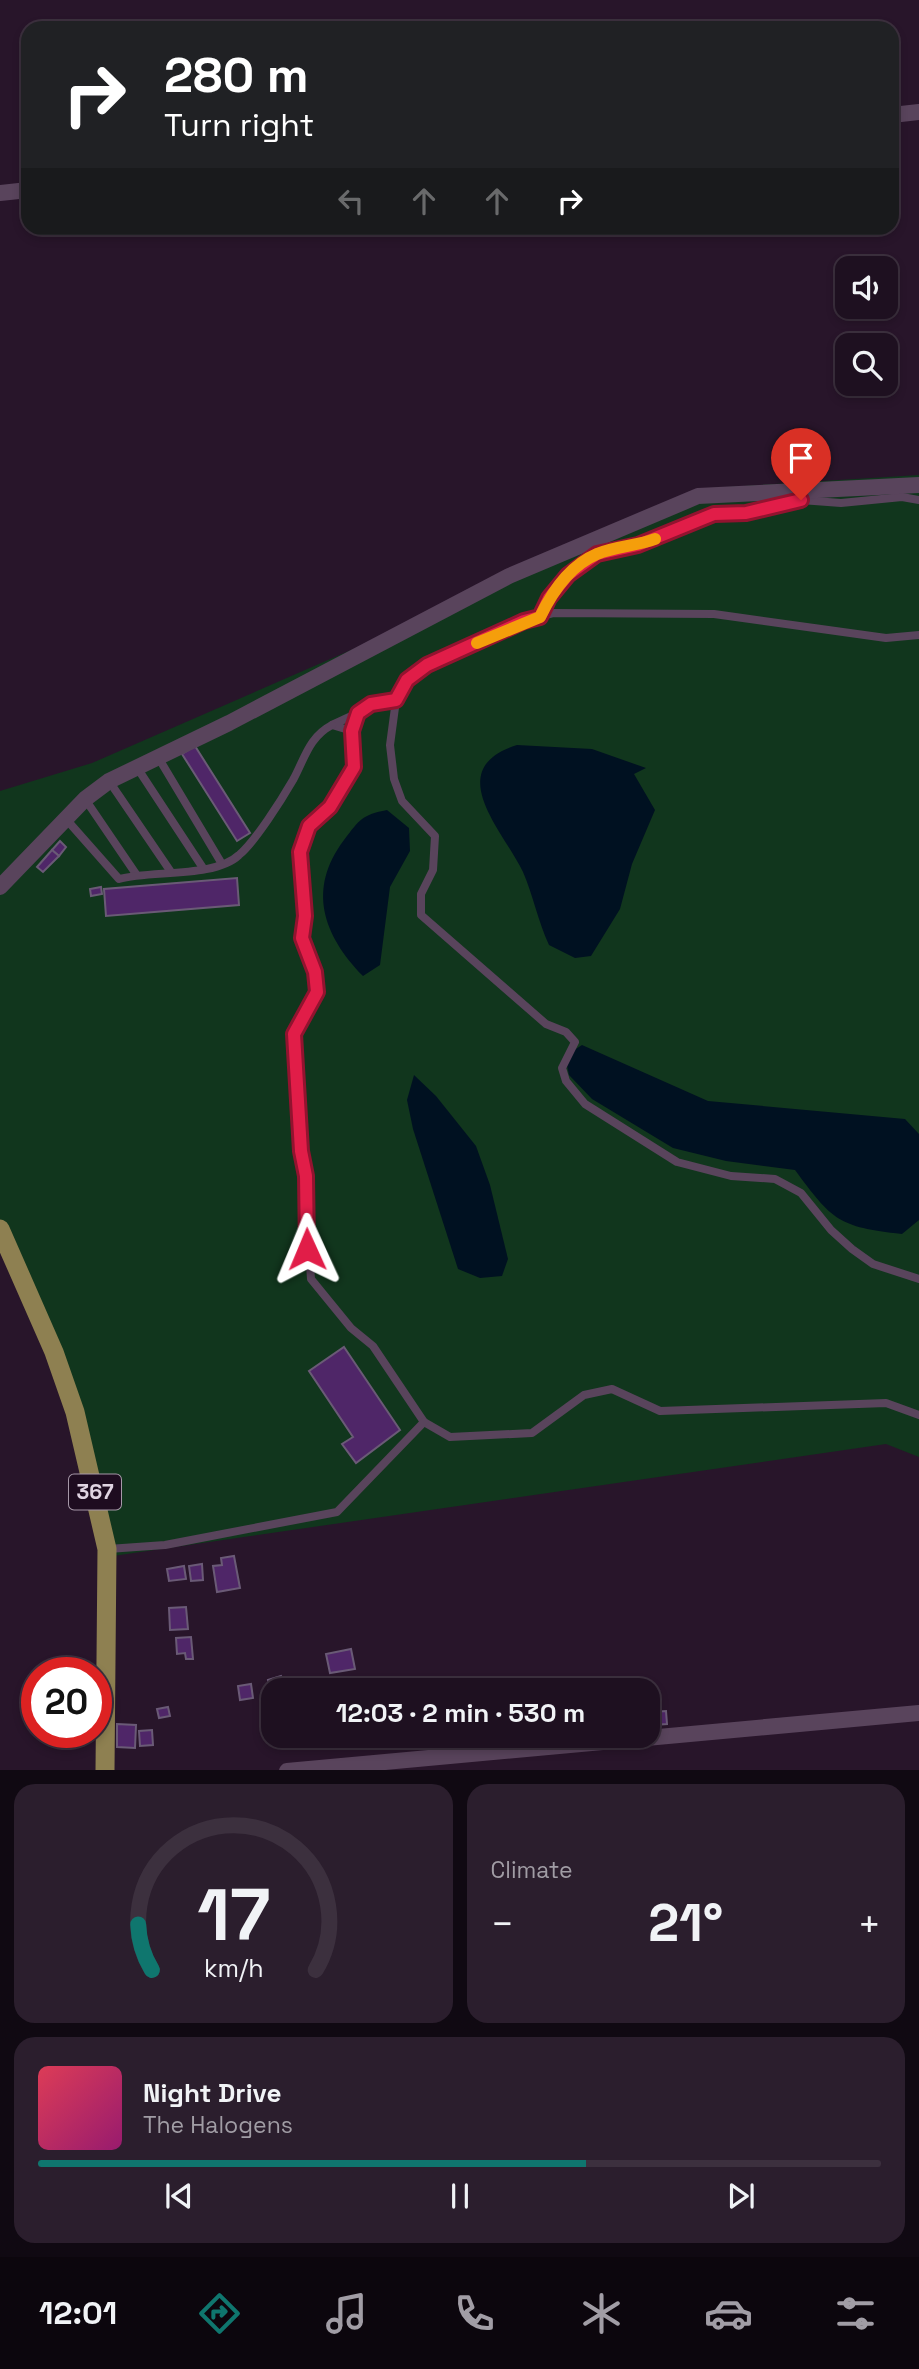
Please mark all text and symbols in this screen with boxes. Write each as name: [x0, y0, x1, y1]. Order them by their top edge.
text: 280 m: [164, 44, 309, 106]
icon: right: [49, 49, 140, 140]
text: Turn right: [164, 105, 314, 145]
icon: left: [332, 182, 370, 220]
icon: ahead: [405, 182, 443, 220]
icon: ahead: [478, 182, 516, 220]
icon: right: [551, 182, 589, 220]
map controls: [835, 256, 898, 396]
button: sound: [835, 256, 898, 319]
button: search: [835, 333, 898, 396]
pin: [771, 428, 831, 500]
icon: arrive: [782, 439, 820, 477]
position arrow: [270, 1212, 344, 1286]
road number: 367: [69, 1474, 121, 1510]
speed limit sign: 20: [21, 1657, 112, 1748]
text: 12:03 · 2 min · 530 m: [336, 1696, 585, 1730]
text: Climate: [491, 1855, 573, 1885]
text: 17: [197, 1868, 270, 1961]
text: 21°: [648, 1890, 723, 1956]
text: −: [491, 1900, 514, 1948]
text: +: [857, 1900, 881, 1948]
text: km/h: [203, 1951, 263, 1983]
text: Night Drive: [143, 2076, 281, 2110]
text: The Halogens: [143, 2110, 293, 2140]
icon: previous: [160, 2177, 198, 2215]
icon: pause: [441, 2177, 479, 2215]
icon: next: [722, 2177, 760, 2215]
icon: directions: [195, 2289, 244, 2338]
icon: music: [322, 2289, 371, 2338]
icon: phone: [450, 2289, 499, 2338]
icon: climate: [577, 2289, 626, 2338]
icon: car: [704, 2289, 753, 2338]
icon: filters: [831, 2289, 880, 2338]
text: 12:01: [39, 2293, 117, 2333]

